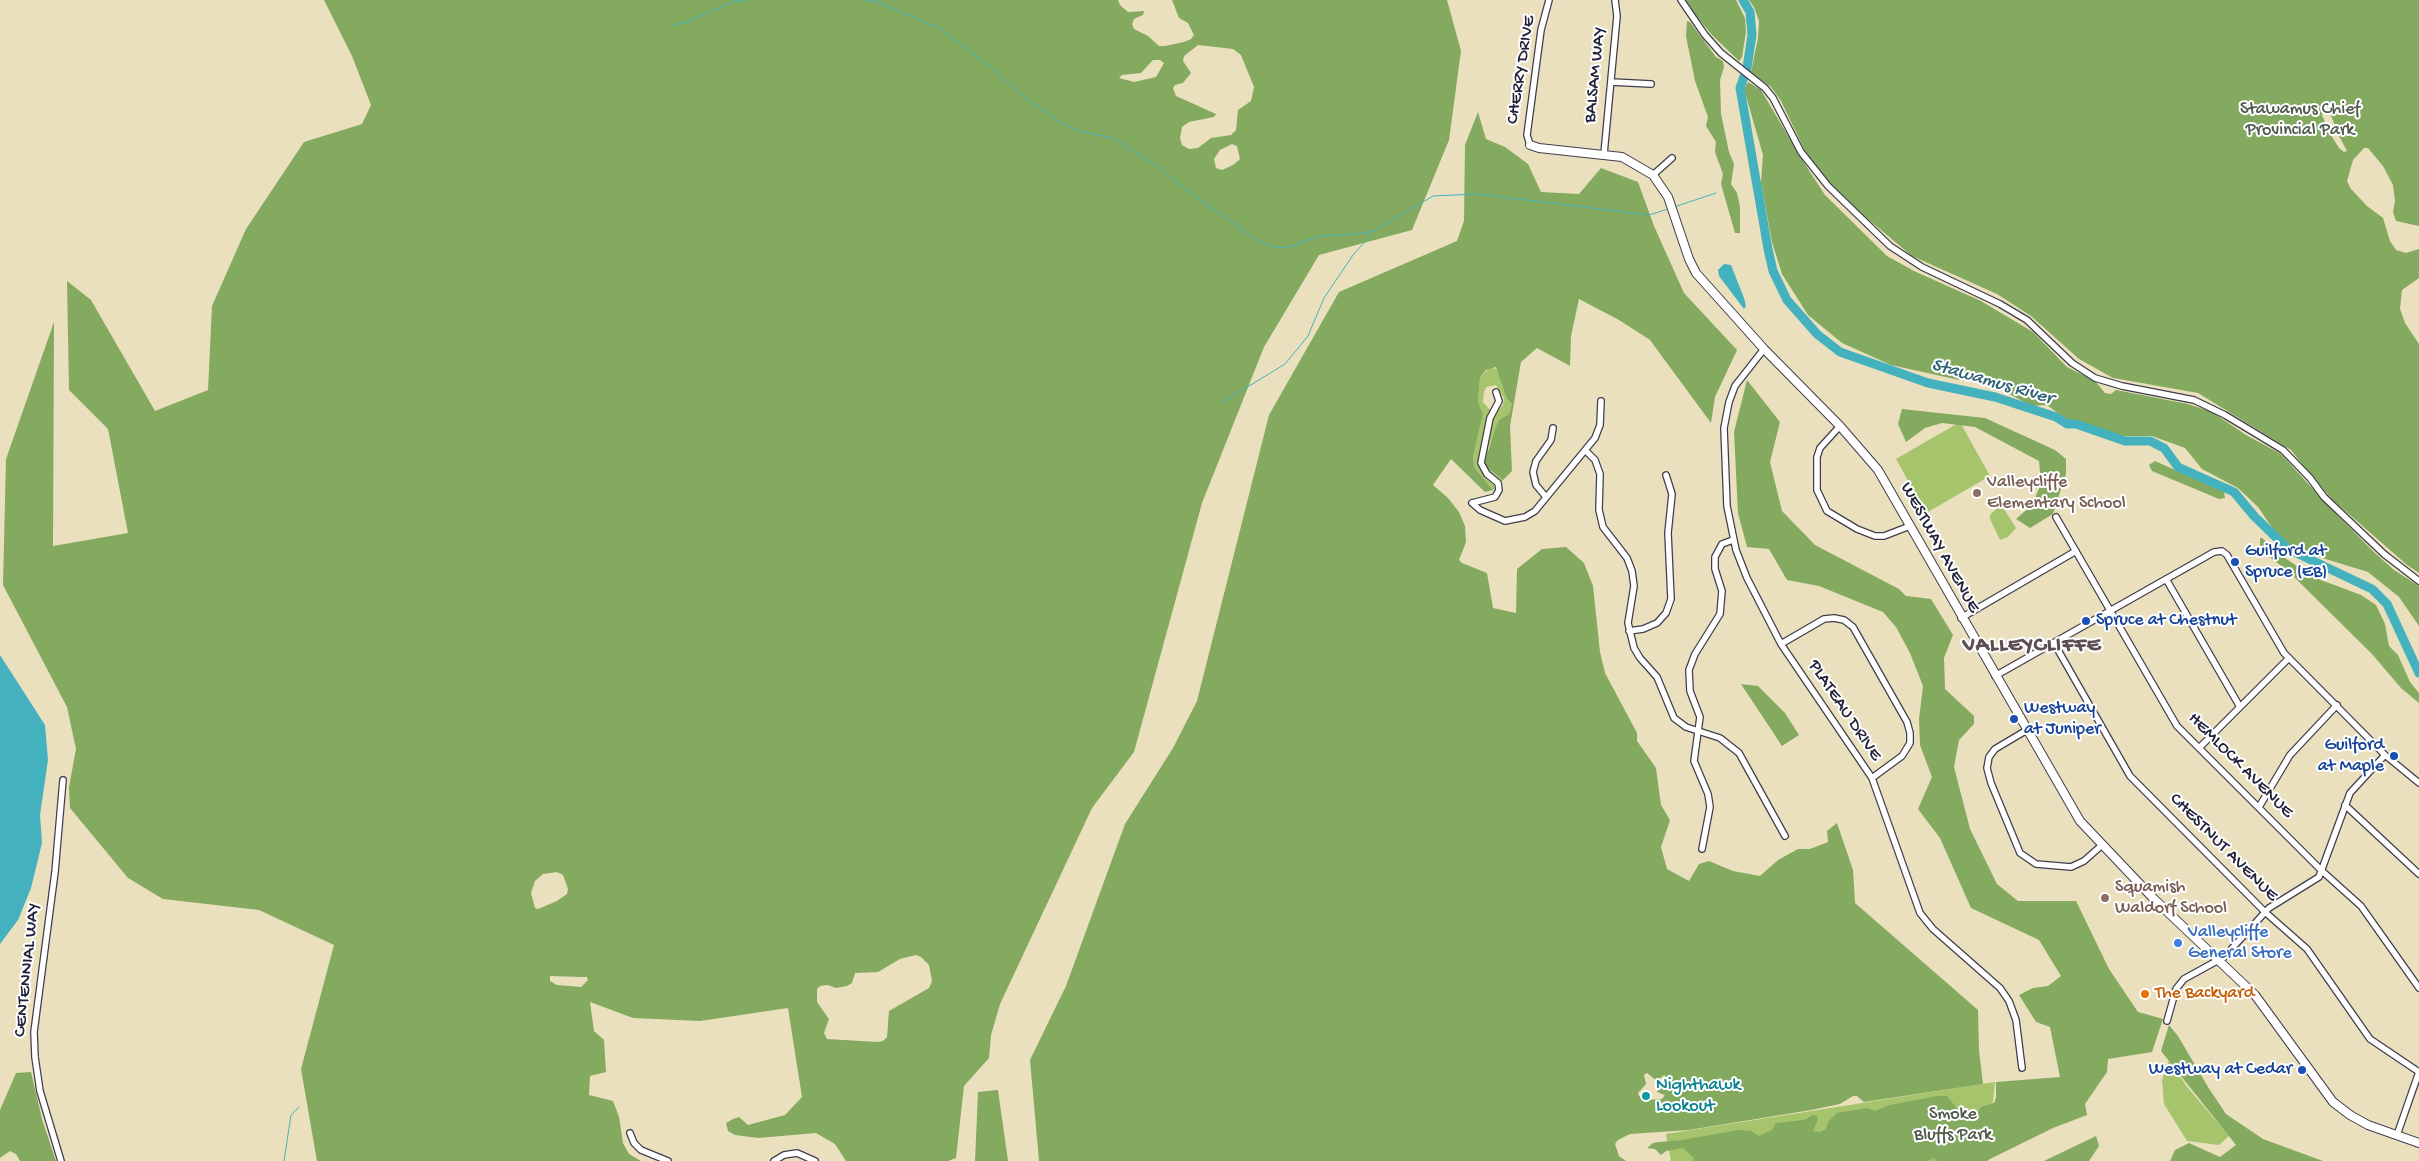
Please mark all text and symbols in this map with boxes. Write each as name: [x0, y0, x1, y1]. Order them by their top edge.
street label: CHERRY DRIVE: [1503, 14, 1541, 126]
street label: BALSAM WAY: [1580, 26, 1612, 124]
park label: Stawamus Chief Provincial Park: [2240, 99, 2360, 142]
water label: Stawamus River: [1929, 355, 2055, 411]
place label: Valleycliffe Elementary School: [1987, 472, 2126, 514]
street label: WESTWAY AVENUE: [1894, 479, 1984, 617]
marker: Valleycliffe Elementary School: [1971, 487, 1983, 499]
place label: Guilford at Spruce (EB): [2245, 541, 2327, 584]
marker: Guilford at Spruce (EB): [2229, 556, 2241, 568]
place label: Spruce at Chestnut: [2096, 610, 2236, 632]
marker: Spruce at Chestnut: [2080, 615, 2092, 627]
district label: VALLEYCLIFFE: [1961, 634, 2103, 660]
street label: PLATEAU DRIVE: [1802, 656, 1886, 766]
place label: Westway at Juniper: [2024, 698, 2101, 741]
street label: HEMLOCK AVENUE: [2183, 709, 2297, 823]
marker: Westway at Juniper: [2008, 713, 2020, 725]
place label: Guilford at Maple: [2318, 735, 2384, 778]
marker: Guilford at Maple: [2388, 750, 2400, 762]
street label: CHESTNUT AVENUE: [2164, 789, 2282, 907]
place label: Squamish Waldorf School: [2115, 877, 2227, 920]
marker: Squamish Waldorf School: [2099, 892, 2111, 904]
street label: CENTENNIAL WAY: [10, 902, 46, 1038]
place label: Valleycliffe General Store: [2188, 922, 2292, 964]
marker: Valleycliffe General Store: [2172, 937, 2184, 949]
place label: The Backyard: [2155, 983, 2254, 1005]
marker: The Backyard: [2139, 988, 2151, 1000]
place label: Westway at Cedar: [2149, 1059, 2292, 1081]
marker: Westway at Cedar: [2296, 1064, 2308, 1076]
place label: Nighthawk Lookout: [1656, 1075, 1741, 1118]
marker: Nighthawk Lookout: [1640, 1090, 1652, 1102]
park label: Smoke Bluffs Park: [1914, 1104, 1992, 1146]

